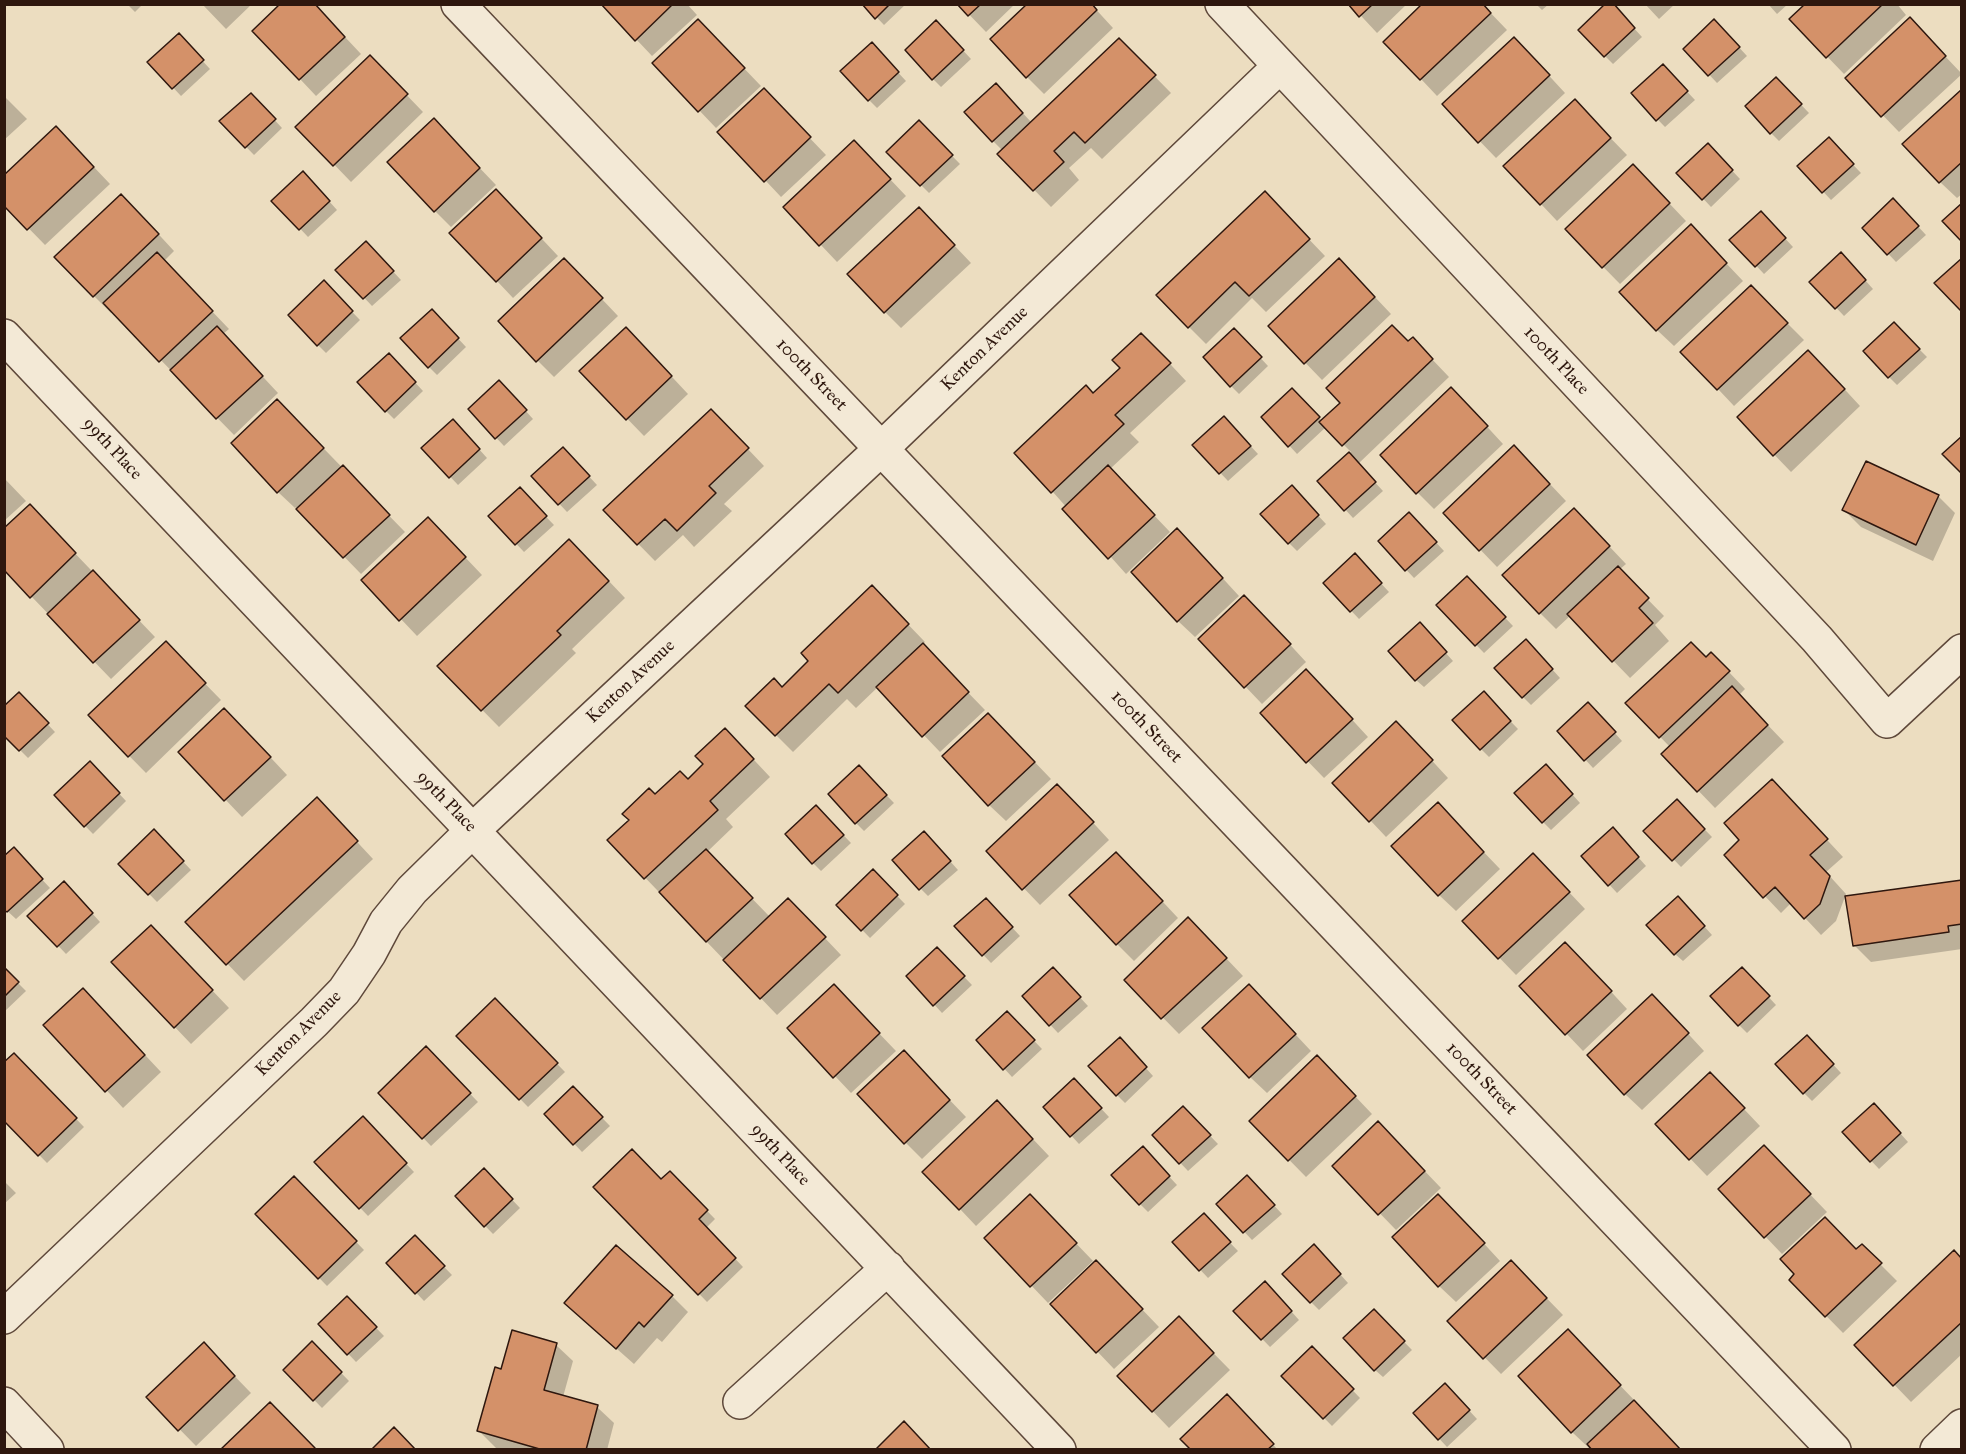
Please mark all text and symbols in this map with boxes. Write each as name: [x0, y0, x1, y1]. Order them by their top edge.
street label: Kenton Avenue: [937, 302, 1033, 396]
street label: 100th Place: [1519, 322, 1593, 400]
street label: 100th Street: [771, 334, 851, 416]
street label: 99th Place: [78, 413, 146, 485]
street label: Kenton Avenue: [582, 636, 680, 728]
street label: 100th Street: [1106, 686, 1186, 768]
street label: 99th Place: [411, 767, 481, 837]
street label: Kenton Avenue: [251, 986, 347, 1082]
street label: 100th Street: [1441, 1038, 1521, 1120]
street label: 99th Place: [746, 1119, 814, 1191]

